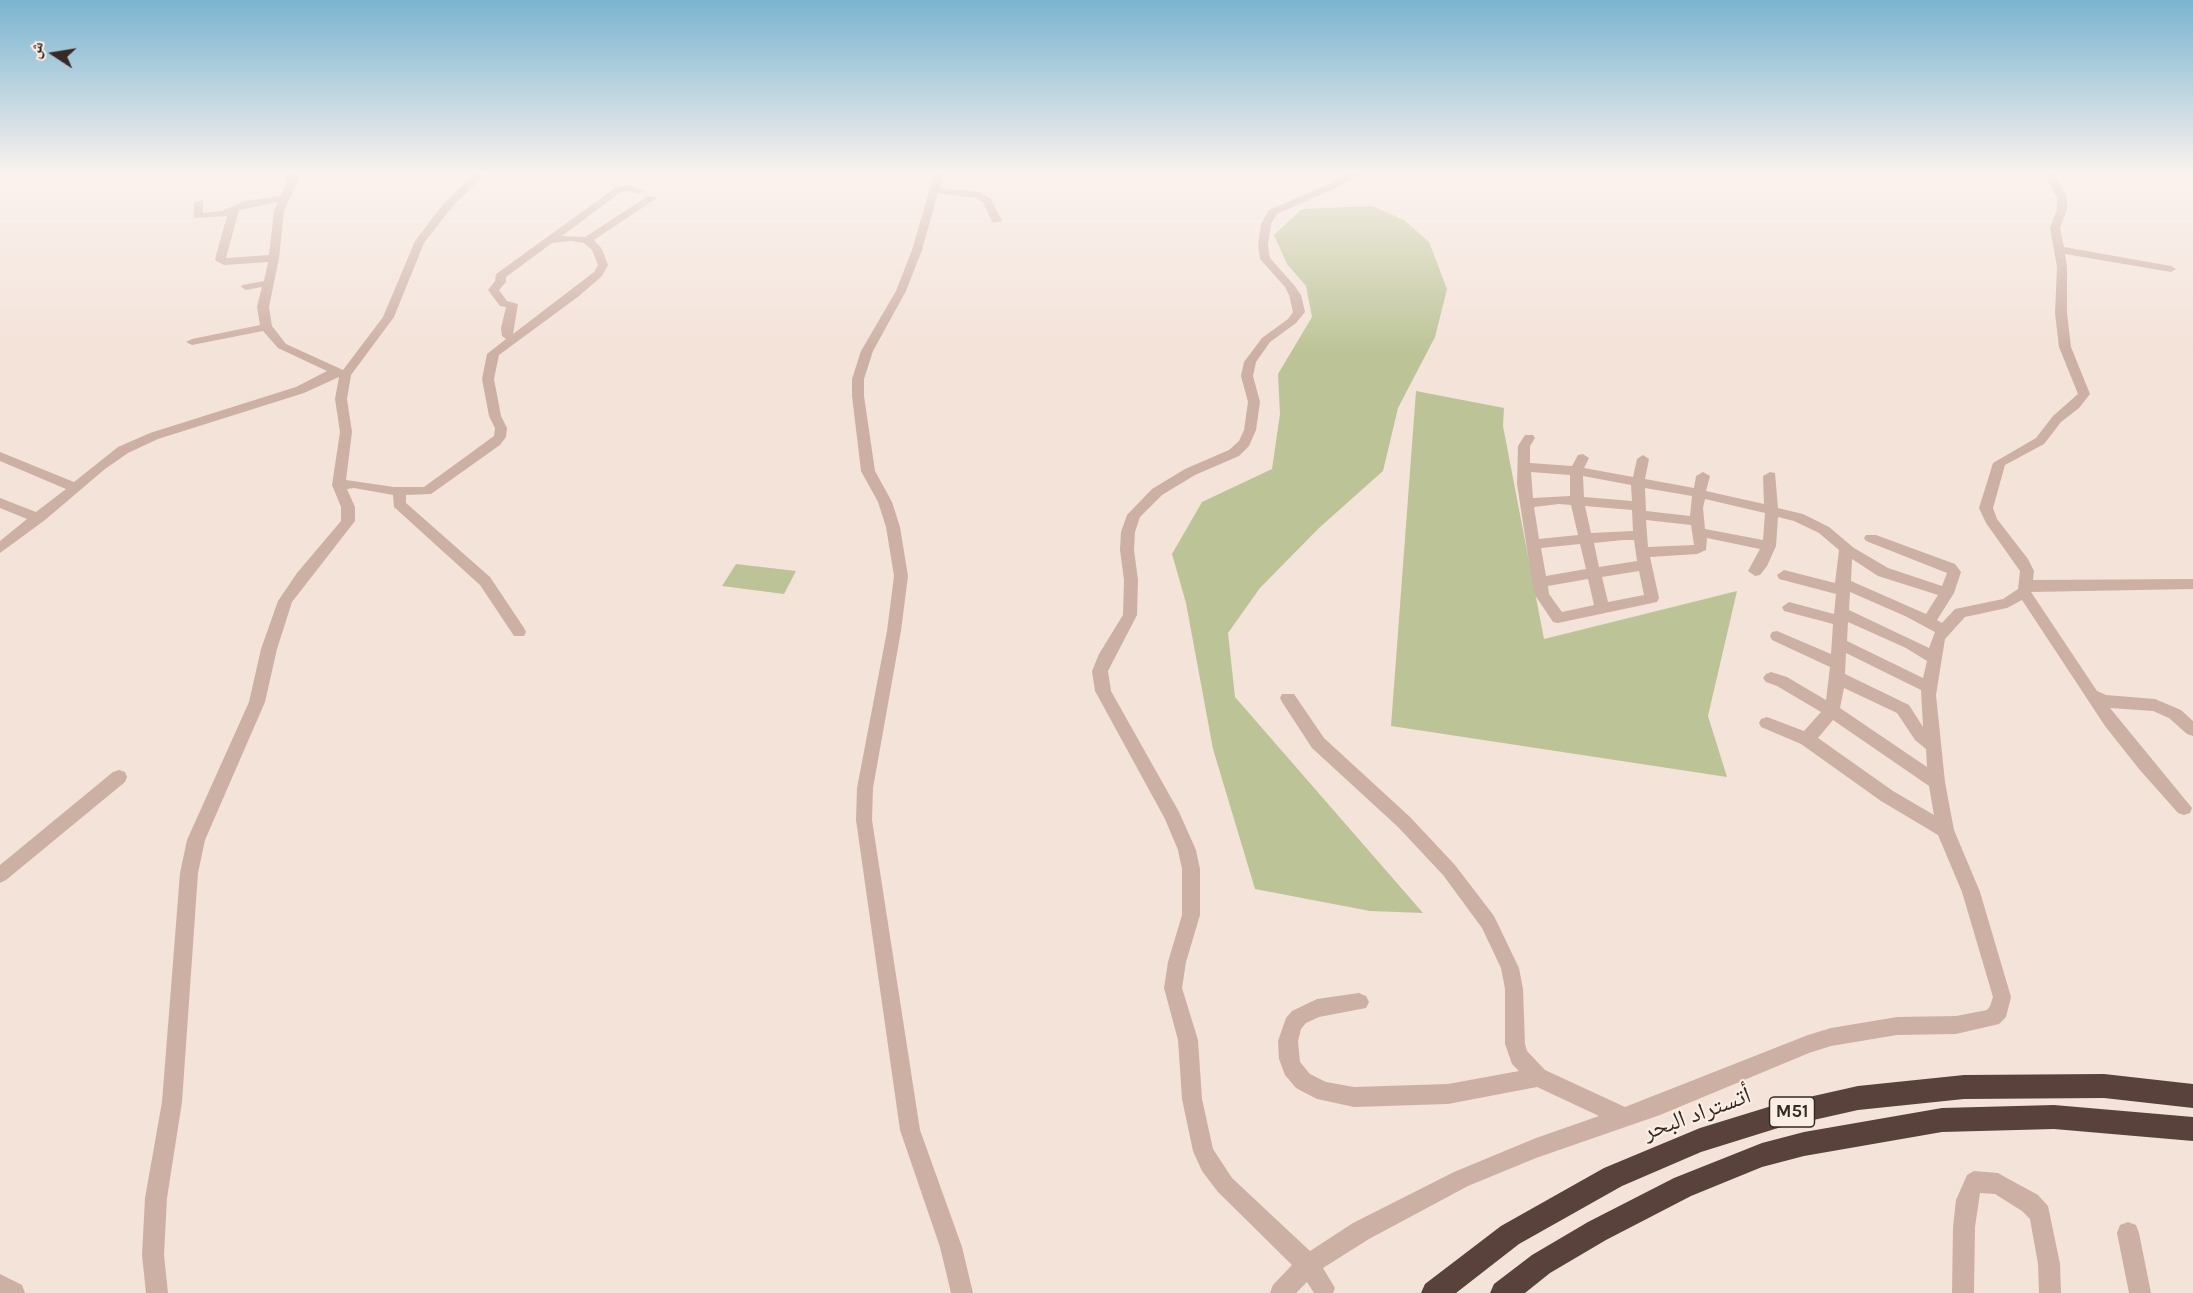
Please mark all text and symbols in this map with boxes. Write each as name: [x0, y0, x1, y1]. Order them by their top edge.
north arrow: [24, 24, 84, 84]
text: ش: [25, 40, 47, 60]
street label: أتستراد البحر: [1639, 1081, 1755, 1147]
road number: M51: [1770, 1097, 1814, 1127]

